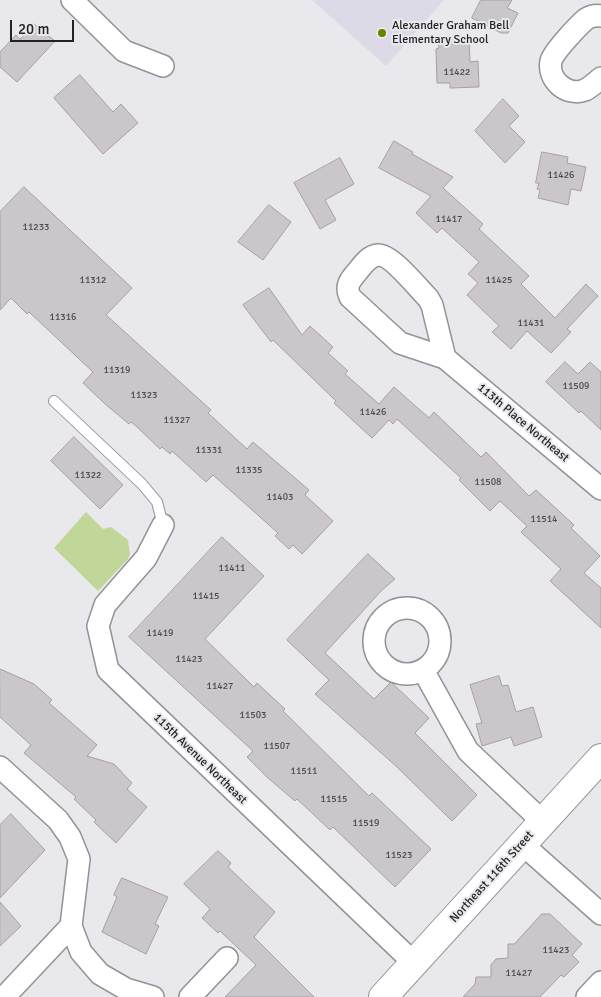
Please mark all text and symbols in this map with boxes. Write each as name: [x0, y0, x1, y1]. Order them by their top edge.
scale bar: [12, 10, 76, 42]
place label: Alexander Graham Bell Elementary School: [392, 19, 509, 47]
text: 20 m: [18, 20, 49, 38]
marker: Alexander Graham Bell Elementary School: [376, 27, 388, 39]
house number: 11422: [444, 66, 470, 78]
house number: 11426: [548, 169, 574, 181]
house number: 11417: [436, 213, 462, 225]
house number: 11233: [23, 221, 49, 233]
house number: 11312: [80, 274, 106, 286]
house number: 11425: [486, 274, 512, 286]
house number: 11316: [50, 311, 76, 323]
house number: 11431: [518, 317, 544, 329]
house number: 11319: [104, 364, 130, 376]
house number: 11509: [563, 380, 589, 392]
street label: 113th Place Northeast: [474, 381, 572, 465]
house number: 11323: [131, 389, 157, 401]
house number: 11426: [360, 406, 386, 418]
house number: 11327: [164, 414, 190, 426]
house number: 11331: [196, 444, 222, 456]
house number: 11335: [236, 464, 262, 476]
house number: 11322: [75, 469, 101, 481]
house number: 11508: [475, 476, 501, 488]
house number: 11403: [267, 491, 293, 503]
house number: 11514: [531, 513, 557, 525]
house number: 11411: [219, 562, 245, 574]
house number: 11415: [193, 590, 219, 602]
house number: 11419: [147, 627, 173, 639]
house number: 11423: [176, 653, 202, 665]
house number: 11427: [207, 680, 233, 692]
house number: 11503: [240, 709, 266, 721]
street label: 115th Avenue Northeast: [150, 711, 250, 807]
house number: 11507: [264, 740, 290, 752]
house number: 11511: [291, 765, 317, 777]
house number: 11515: [321, 793, 347, 805]
house number: 11519: [353, 817, 379, 829]
street label: Northeast 116th Street: [447, 828, 537, 926]
house number: 11523: [386, 849, 412, 861]
house number: 11423: [543, 944, 569, 956]
house number: 11427: [506, 967, 532, 979]

